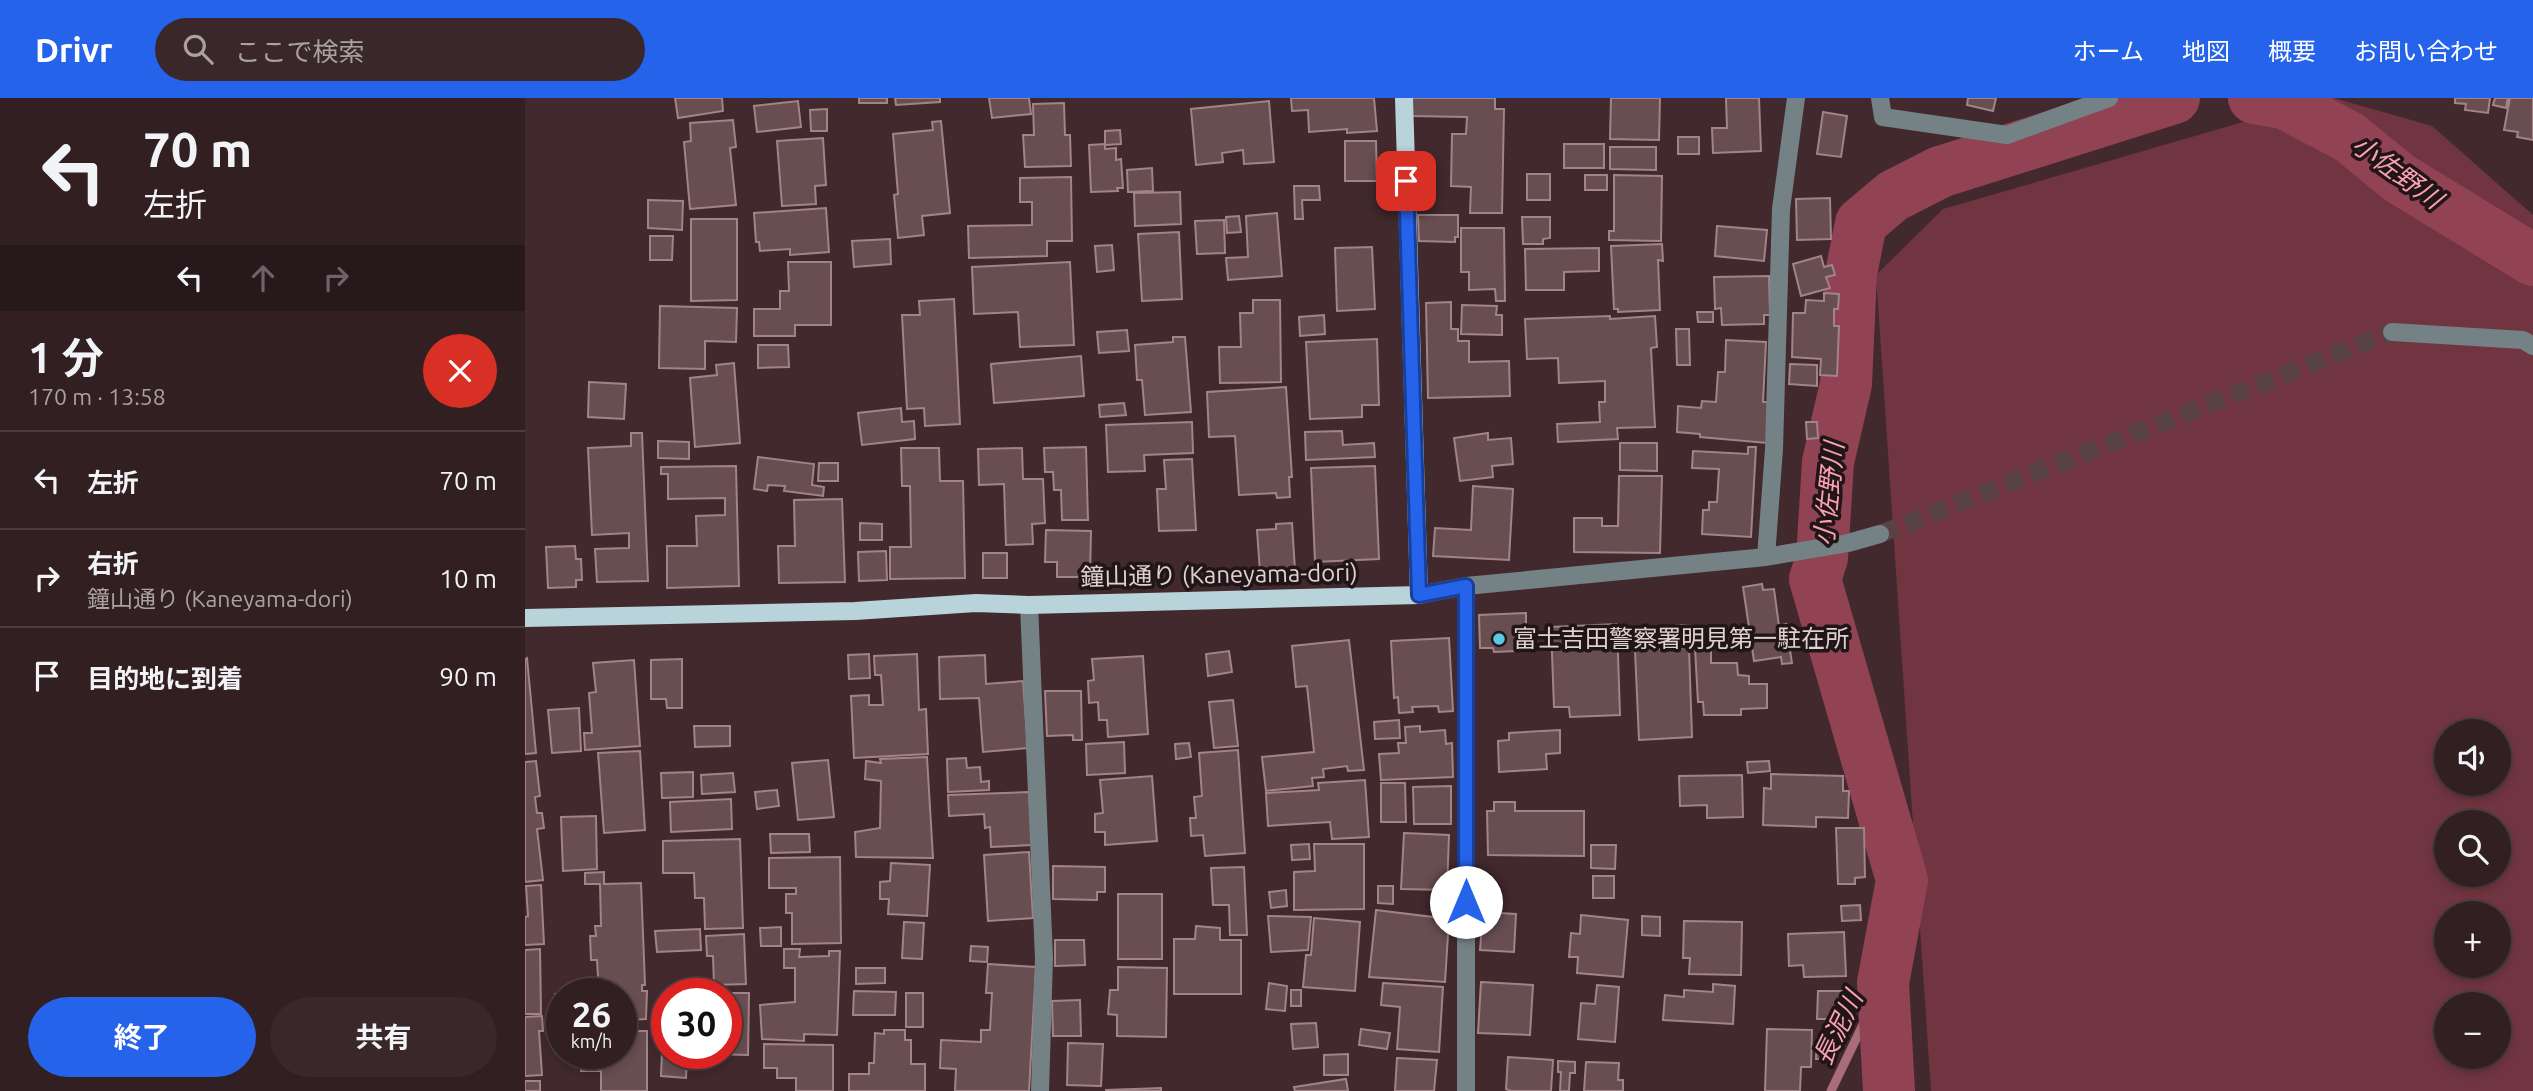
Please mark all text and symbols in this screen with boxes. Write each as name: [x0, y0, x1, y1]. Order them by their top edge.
search box: [155, 18, 645, 81]
icon: search: [179, 30, 217, 68]
text: Drivr: [35, 31, 113, 68]
text: ここで検索: [235, 37, 365, 66]
text: ホーム: [2073, 38, 2144, 65]
text: 地図: [2182, 38, 2230, 65]
text: 概要: [2268, 38, 2316, 65]
text: お問い合わせ: [2354, 38, 2498, 65]
text: 70 m: [143, 121, 252, 176]
icon: left: [28, 126, 119, 217]
water label: 小佐野川: [2347, 129, 2450, 216]
pin: [1376, 151, 1436, 211]
icon: arrive: [1387, 162, 1425, 200]
text: 左折: [143, 186, 207, 222]
icon: left: [171, 259, 209, 297]
icon: ahead: [244, 259, 282, 297]
icon: right: [317, 259, 355, 297]
text: 1 分: [28, 334, 104, 381]
button: close: [423, 334, 497, 408]
text: 170 m · 13:58: [28, 384, 166, 409]
water label: 小佐野川: [1809, 438, 1849, 547]
icon: left: [28, 461, 66, 499]
text: 70 m: [439, 466, 497, 495]
text: 左折: [87, 468, 139, 497]
text: 右折: [87, 549, 139, 578]
icon: right: [28, 559, 66, 597]
street label: 鐘山通り (Kaneyama-dori): [1080, 559, 1358, 590]
text: 10 m: [439, 564, 497, 593]
text: 鐘山通り (Kaneyama-dori): [87, 586, 353, 611]
place label: 富士吉田警察署明見第一駐在所: [1513, 625, 1849, 652]
marker: 富士吉田警察署明見第一駐在所: [1491, 631, 1507, 647]
icon: arrive: [28, 657, 66, 695]
text: 90 m: [439, 662, 497, 691]
text: 目的地に到着: [87, 664, 243, 693]
map controls: [2434, 719, 2511, 1069]
button: sound: [2434, 719, 2511, 796]
button: search: [2434, 810, 2511, 887]
position arrow: [1429, 865, 1503, 939]
button: +: [2434, 901, 2511, 978]
speed limit sign: 30: [651, 978, 742, 1069]
water label: 長泥川: [1807, 984, 1869, 1069]
button: −: [2434, 992, 2511, 1069]
text: 26: [572, 994, 611, 1034]
button: 終了: [28, 997, 256, 1077]
button: 共有: [270, 997, 497, 1077]
text: km/h: [571, 1031, 612, 1051]

